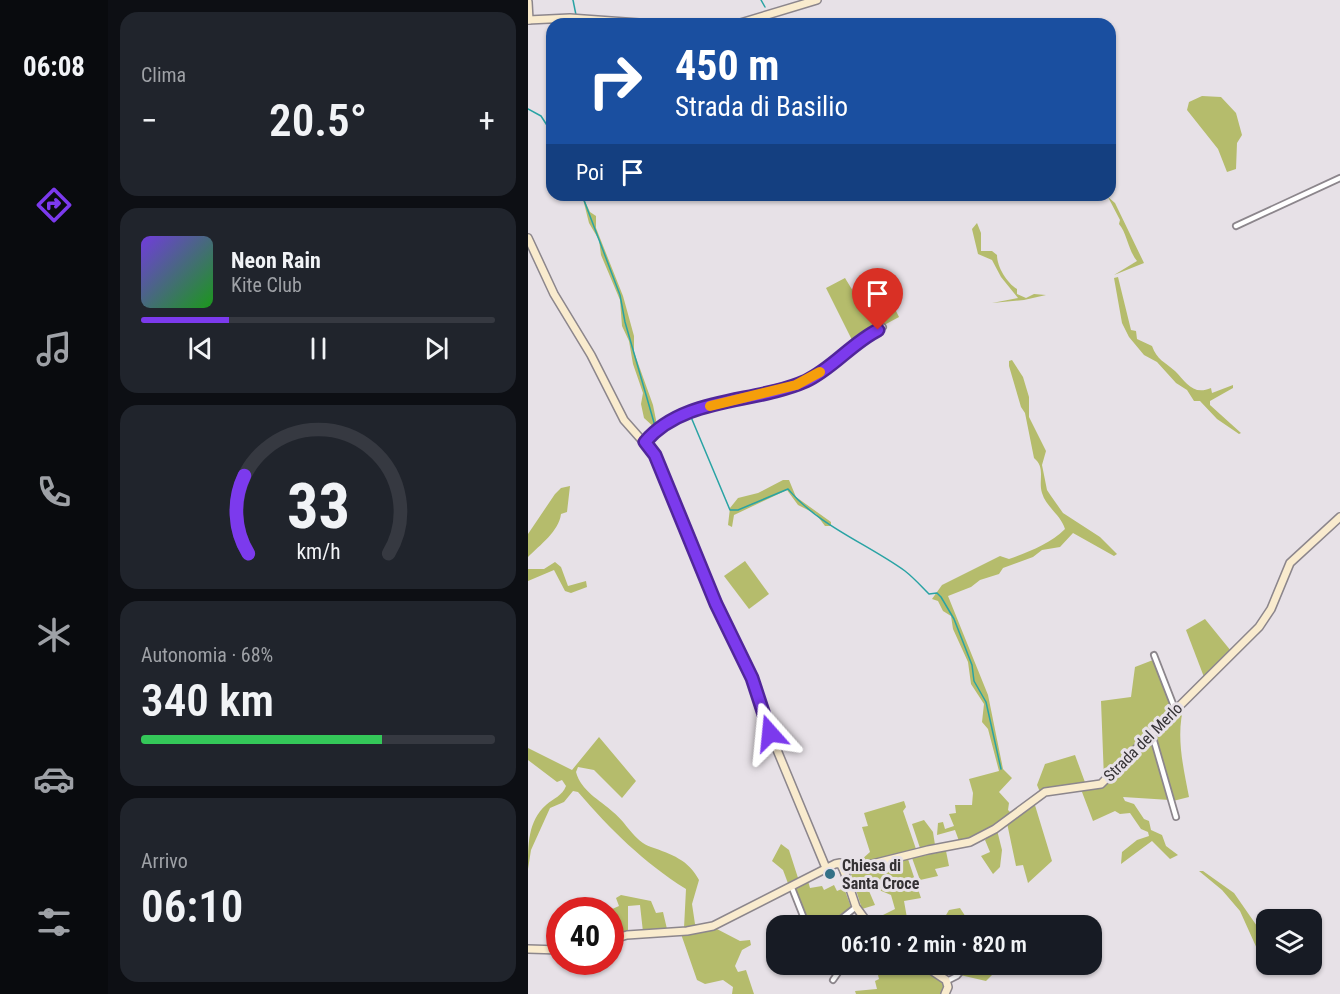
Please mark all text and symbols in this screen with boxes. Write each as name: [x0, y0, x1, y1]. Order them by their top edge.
text: 450 m: [675, 41, 780, 90]
icon: right: [576, 42, 654, 120]
text: 06:08: [23, 51, 85, 83]
text: Clima: [141, 63, 186, 87]
text: Strada di Basilio: [675, 91, 848, 123]
text: 20.5°: [269, 94, 367, 147]
text: −: [141, 101, 158, 140]
text: +: [479, 101, 495, 140]
icon: arrive: [616, 156, 649, 189]
text: Poi: [576, 160, 604, 185]
icon: directions: [33, 184, 75, 226]
text: Neon Rain: [231, 248, 321, 273]
pin: [852, 268, 903, 330]
text: Kite Club: [231, 273, 302, 297]
icon: arrive: [861, 277, 894, 310]
icon: music: [33, 328, 75, 370]
icon: previous: [184, 332, 217, 365]
icon: pause: [302, 332, 335, 365]
icon: next: [420, 332, 453, 365]
text: 33: [286, 470, 350, 543]
icon: phone: [33, 471, 75, 513]
text: km/h: [296, 539, 340, 564]
icon: climate: [33, 614, 75, 656]
text: Autonomia · 68%: [141, 643, 273, 667]
text: 340 km: [141, 674, 274, 727]
street label: Strada del Merlo: [1100, 699, 1186, 785]
position arrow: [738, 701, 802, 765]
icon: car: [33, 758, 75, 800]
text: Arrivo: [141, 849, 188, 873]
place label: Chiesa di Santa Croce: [842, 856, 920, 893]
marker: Chiesa di Santa Croce: [823, 867, 837, 881]
text: 06:10: [141, 880, 243, 933]
speed limit sign: 40: [546, 897, 624, 975]
icon: filters: [33, 901, 75, 943]
map controls: [1256, 909, 1322, 975]
button: layers: [1256, 909, 1322, 975]
text: 06:10 · 2 min · 820 m: [841, 932, 1027, 957]

